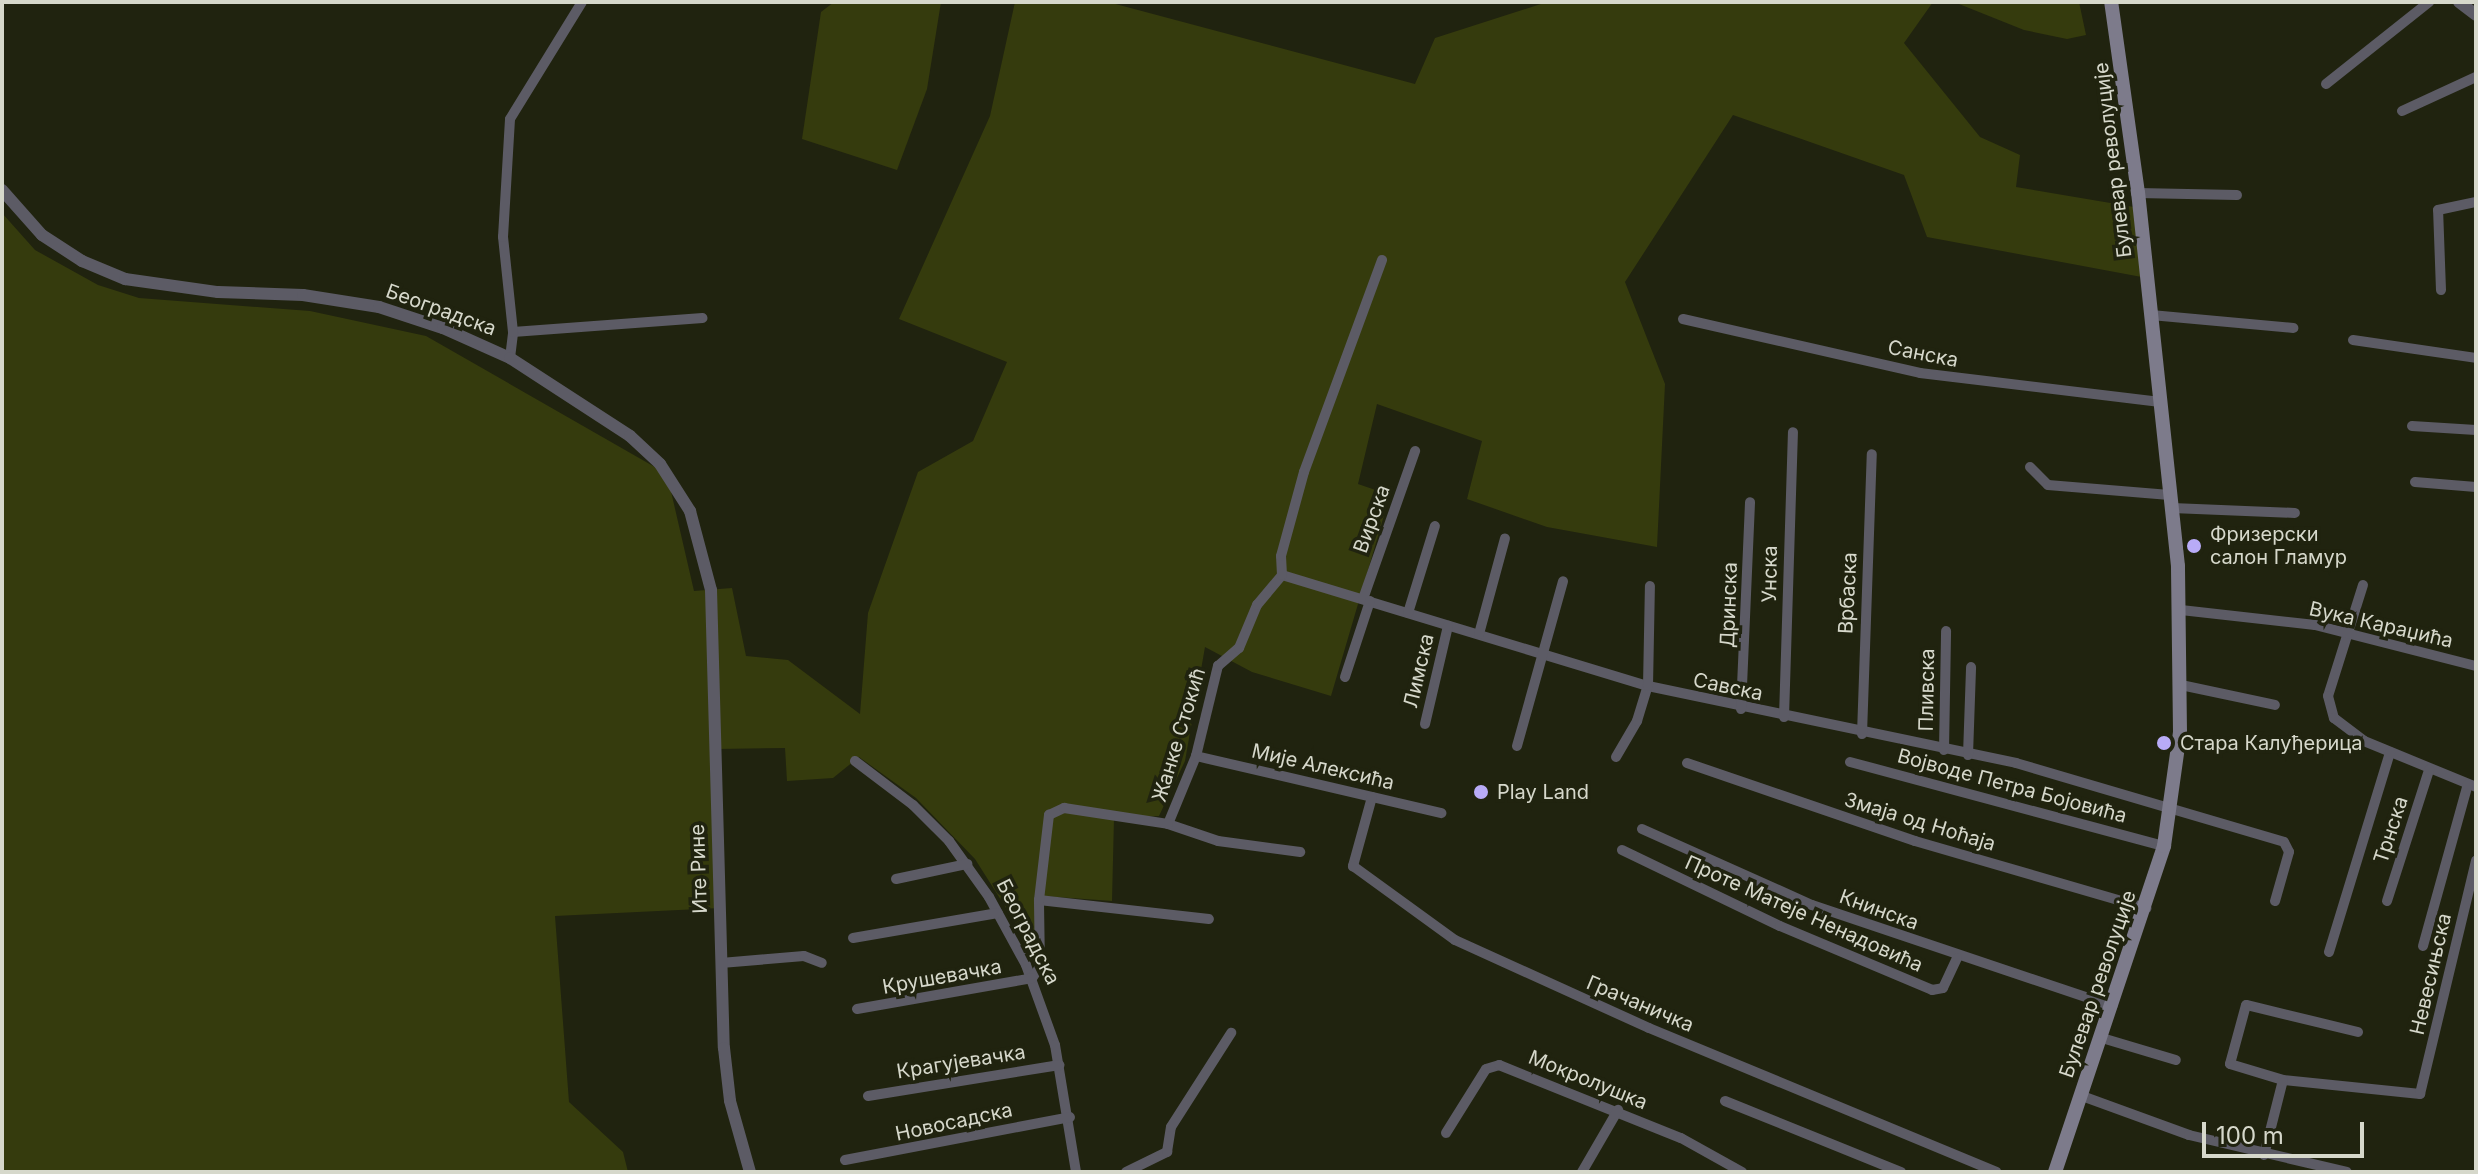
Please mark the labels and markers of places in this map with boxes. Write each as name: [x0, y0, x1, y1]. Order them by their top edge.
place label: Фризерски салон Гламур: [2210, 522, 2347, 569]
marker: Фризерски салон Гламур: [2185, 537, 2203, 555]
place label: Стара Калуђерица: [2180, 731, 2362, 755]
marker: Стара Калуђерица: [2155, 734, 2173, 752]
place label: Play Land: [1497, 780, 1589, 804]
marker: Play Land: [1472, 783, 1490, 801]

